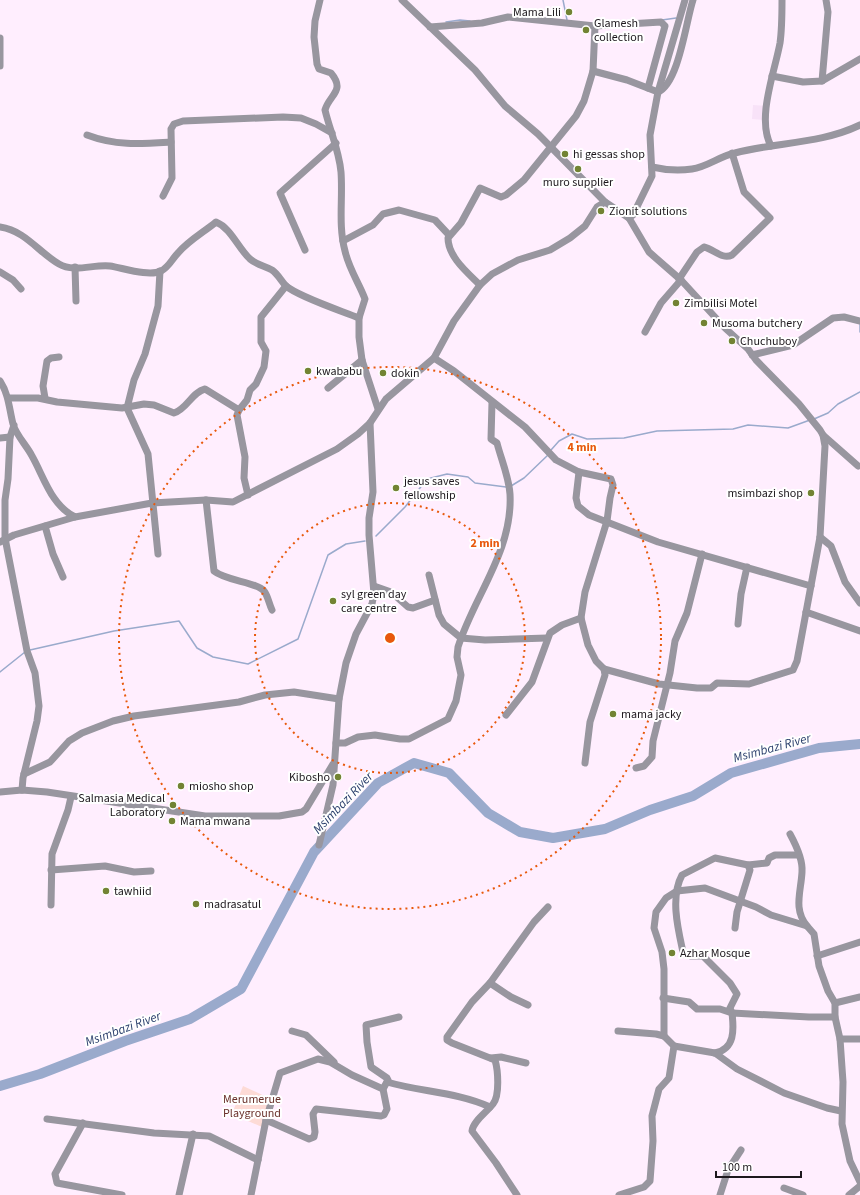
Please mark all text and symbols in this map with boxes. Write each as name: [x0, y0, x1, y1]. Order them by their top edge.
place label: Mama Lili: [513, 4, 561, 21]
marker: Mama Lili: [564, 7, 574, 17]
place label: Glamesh collection: [594, 15, 643, 46]
marker: Glamesh collection: [581, 25, 591, 35]
place label: hi gessas shop: [573, 146, 645, 163]
marker: hi gessas shop: [560, 149, 570, 159]
marker: muro supplier: [573, 164, 583, 174]
place label: muro supplier: [543, 174, 614, 191]
place label: Zionit solutions: [609, 203, 687, 220]
marker: Zionit solutions: [596, 206, 606, 216]
place label: Zimbilisi Motel: [684, 295, 757, 312]
marker: Zimbilisi Motel: [671, 298, 681, 308]
place label: Musoma butchery: [712, 315, 803, 332]
marker: Musoma butchery: [699, 318, 709, 328]
place label: Chuchuboy: [740, 333, 798, 350]
marker: Chuchuboy: [727, 336, 737, 346]
place label: kwababu: [316, 363, 362, 380]
place label: dokin: [391, 365, 420, 382]
marker: kwababu: [303, 366, 313, 376]
marker: dokin: [378, 368, 388, 378]
text: 4 min: [567, 439, 597, 456]
place label: jesus saves fellowship: [403, 473, 460, 504]
marker: jesus saves fellowship: [391, 483, 401, 493]
place label: msimbazi shop: [727, 485, 803, 502]
marker: msimbazi shop: [806, 488, 816, 498]
text: 2 min: [470, 535, 500, 552]
place label: syl green day care centre: [341, 586, 407, 617]
marker: syl green day care centre: [328, 596, 338, 606]
centre of rings: [383, 631, 397, 645]
place label: mama jacky: [621, 706, 682, 723]
marker: mama jacky: [608, 709, 618, 719]
water label: Msimbazi River: [731, 729, 813, 767]
water label: Msimbazi River: [309, 768, 377, 838]
place label: Kibosho: [289, 769, 330, 786]
marker: Kibosho: [333, 772, 343, 782]
place label: miosho shop: [189, 778, 254, 795]
marker: miosho shop: [176, 781, 186, 791]
place label: Salmasia Medical Laboratory: [78, 790, 165, 821]
marker: Salmasia Medical Laboratory: [168, 800, 178, 810]
place label: Mama mwana: [180, 813, 250, 830]
marker: Mama mwana: [167, 816, 177, 826]
place label: tawhiid: [114, 883, 152, 900]
marker: tawhiid: [101, 886, 111, 896]
place label: madrasatul: [204, 896, 261, 913]
marker: madrasatul: [191, 899, 201, 909]
place label: Azhar Mosque: [680, 945, 750, 962]
marker: Azhar Mosque: [667, 948, 677, 958]
water label: Msimbazi River: [83, 1007, 164, 1051]
park label: Merumerue Playground: [223, 1091, 281, 1122]
scale bar: [716, 1153, 801, 1179]
text: 100 m: [722, 1159, 752, 1176]

